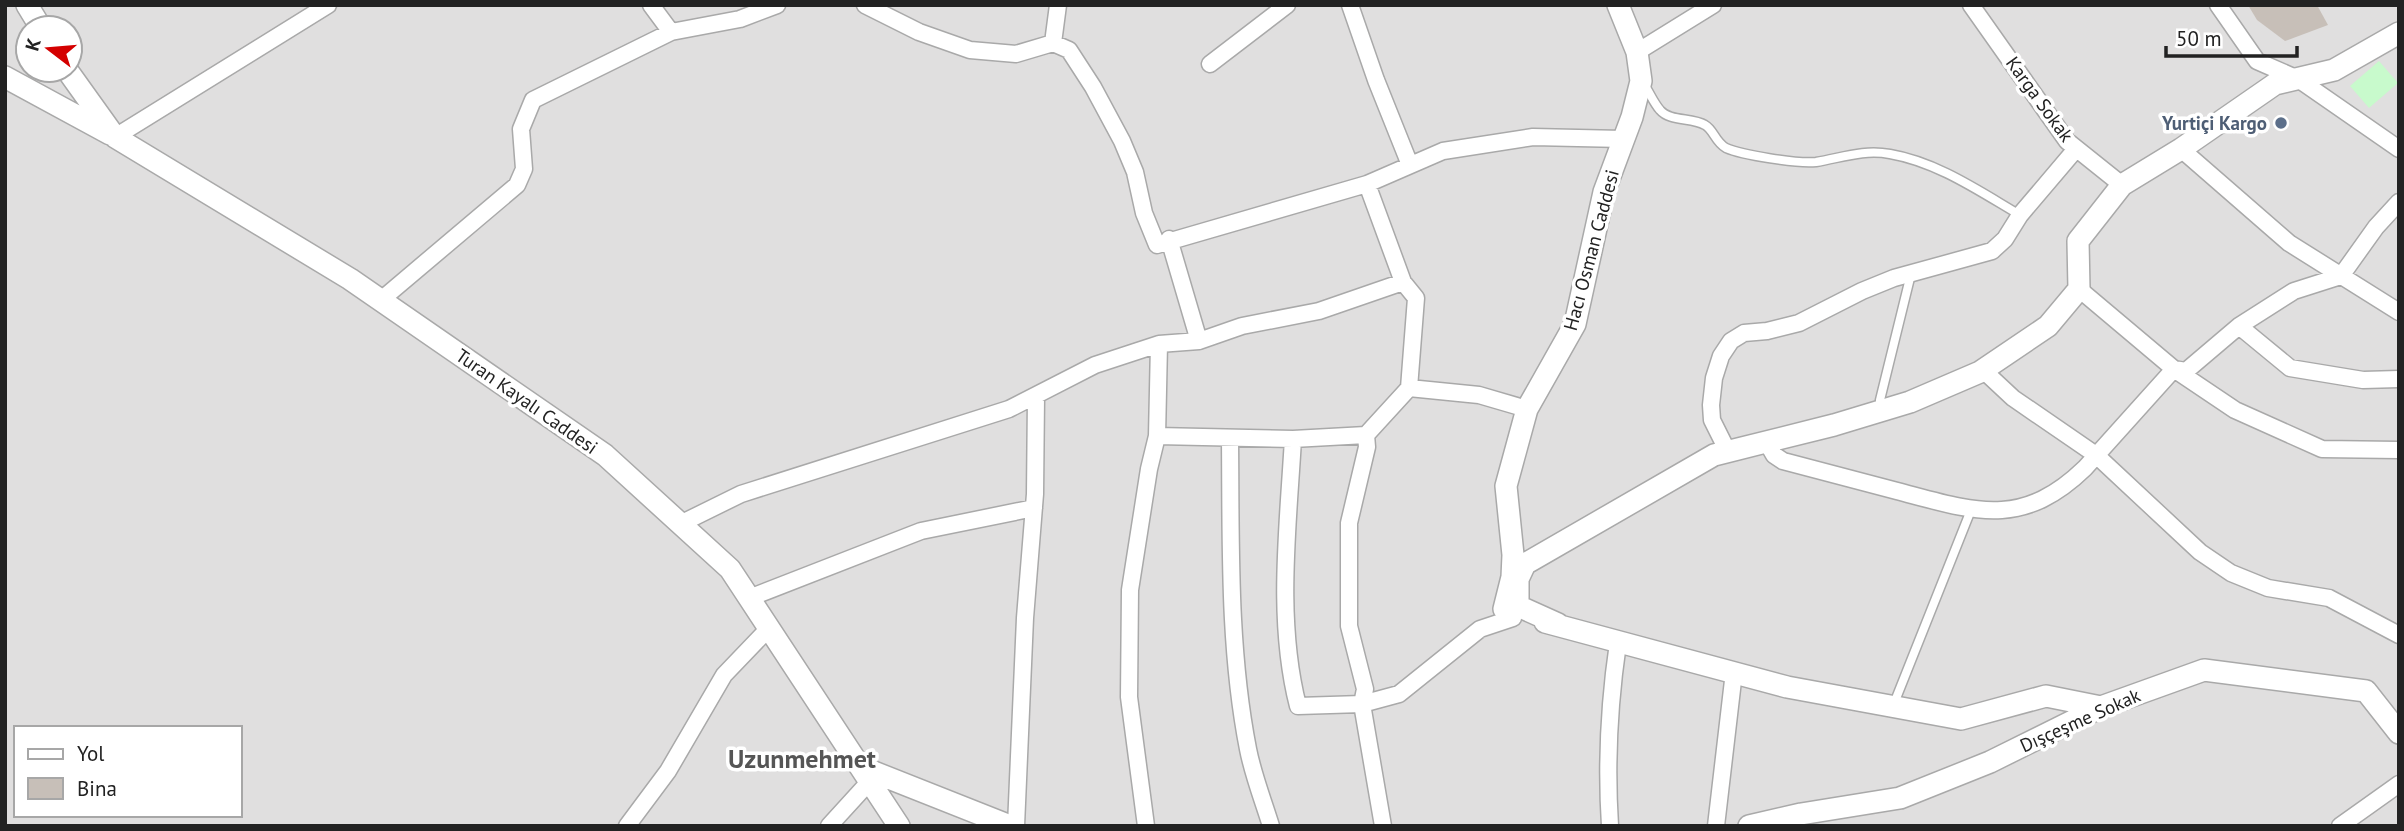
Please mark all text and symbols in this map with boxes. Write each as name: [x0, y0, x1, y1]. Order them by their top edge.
north arrow: [14, 14, 84, 84]
scale bar: [2166, 14, 2297, 58]
text: 50 m: [2176, 25, 2222, 52]
text: K: [19, 35, 46, 53]
street label: Karga Sokak: [2001, 52, 2079, 146]
place label: Yurtiçi Kargo: [2161, 111, 2267, 135]
marker: Yurtiçi Kargo: [2273, 115, 2289, 131]
street label: Hacı Osman Caddesi: [1558, 167, 1624, 333]
street label: Turan Kayalı Caddesi: [451, 343, 603, 459]
street label: Dışçeşme Sokak: [2016, 683, 2144, 757]
legend: [14, 726, 242, 817]
text: Yol: [77, 740, 104, 767]
district label: Uzunmehmet: [728, 742, 876, 775]
text: Bina: [77, 775, 117, 802]

